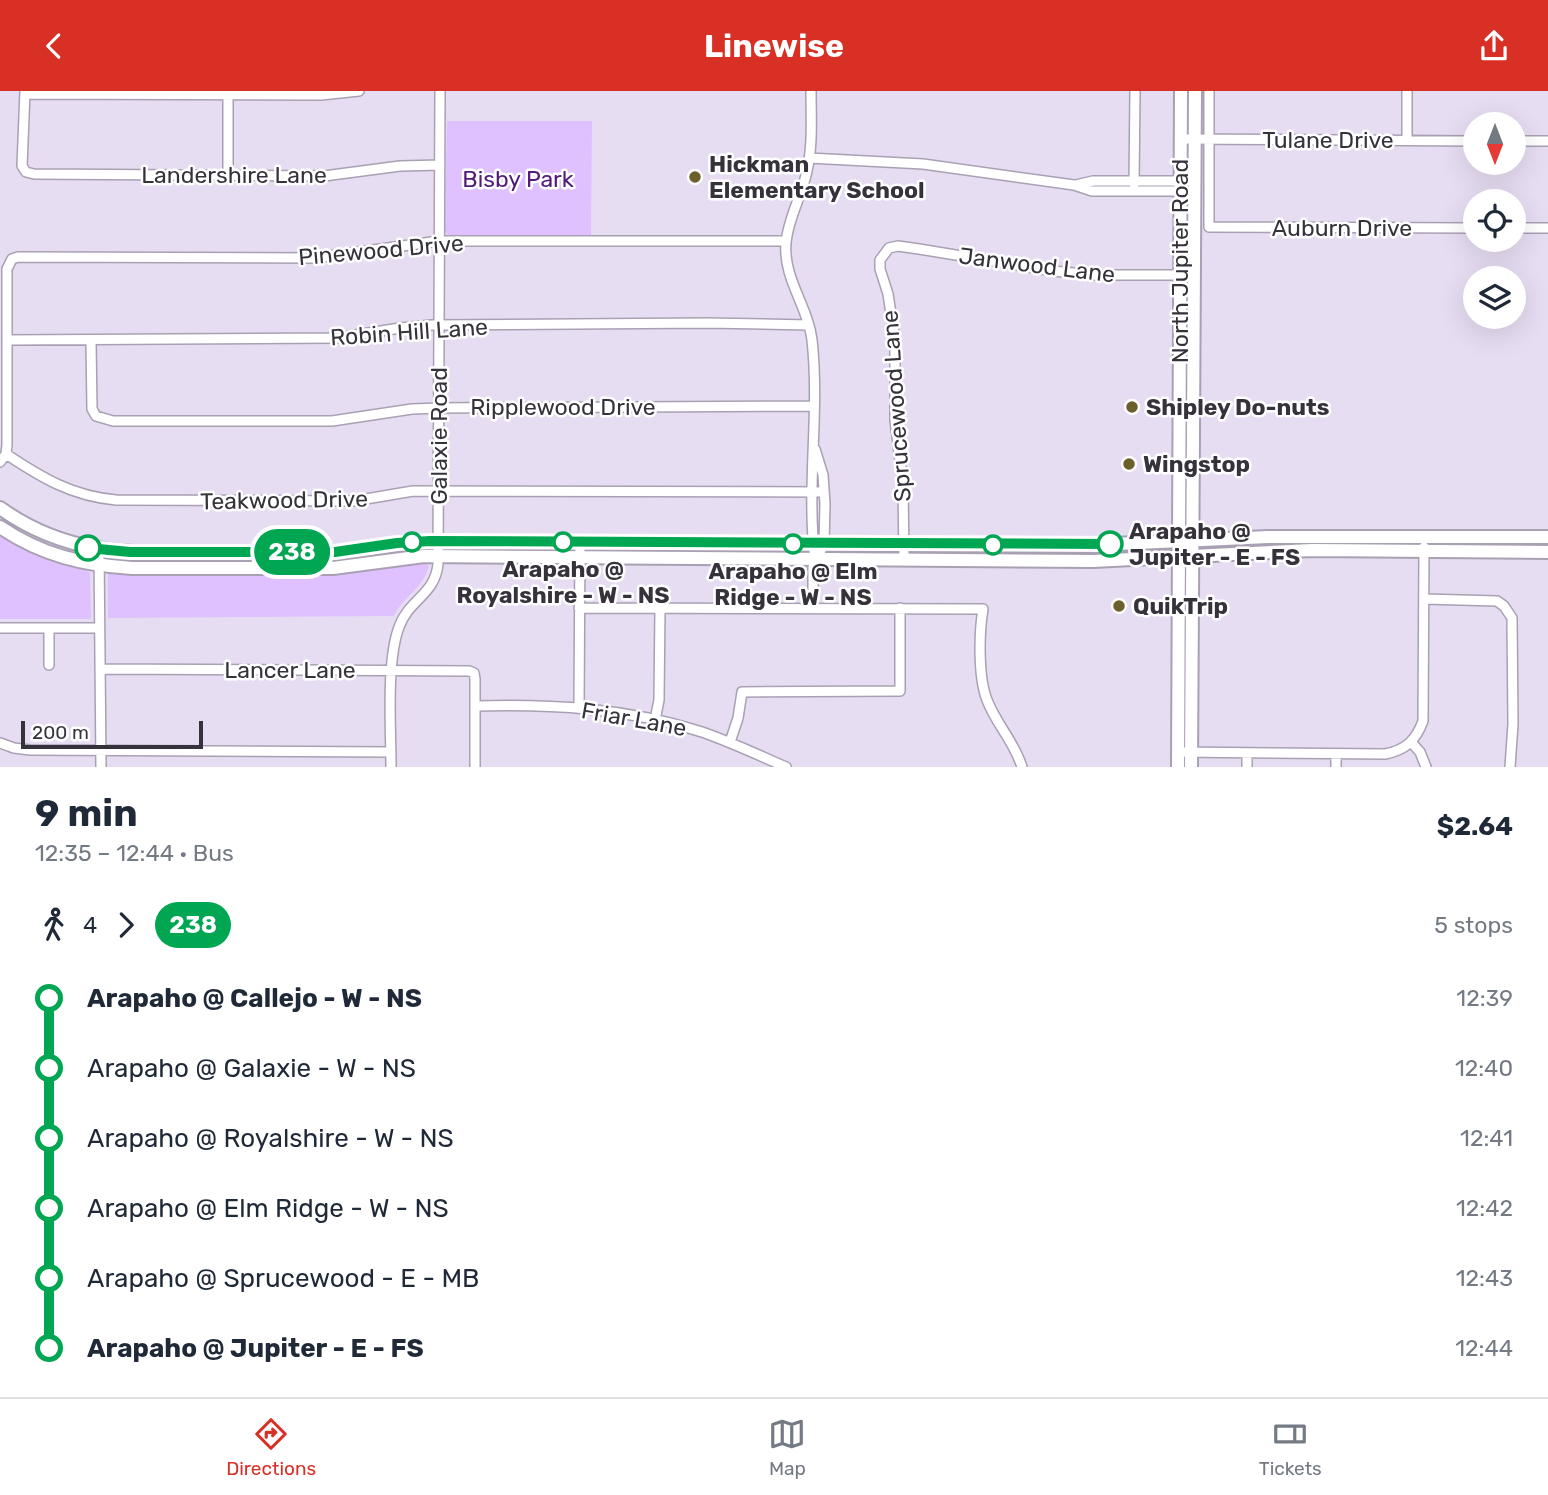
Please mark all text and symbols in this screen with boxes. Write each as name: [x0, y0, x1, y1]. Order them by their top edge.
icon: back: [35, 27, 73, 65]
text: Linewise: [704, 27, 844, 65]
icon: share: [1475, 27, 1513, 65]
north arrow: [1463, 112, 1526, 175]
map controls: [1463, 112, 1526, 329]
street label: Tulane Drive: [1262, 126, 1394, 154]
place label: Hickman Elementary School: [709, 150, 925, 204]
street label: North Jupiter Road: [1166, 159, 1194, 363]
street label: Landershire Lane: [141, 161, 327, 189]
park label: Bisby Park: [462, 165, 574, 193]
marker: Hickman Elementary School: [687, 169, 703, 185]
button: locate: [1463, 189, 1526, 252]
street label: Auburn Drive: [1272, 214, 1412, 242]
street label: Pinewood Drive: [297, 229, 465, 271]
street label: Janwood Lane: [957, 242, 1117, 288]
button: layers: [1463, 266, 1526, 329]
street label: Sprucewood Lane: [875, 309, 917, 503]
street label: Robin Hill Lane: [329, 313, 489, 351]
street label: Galaxie Road: [425, 367, 453, 505]
street label: Ripplewood Drive: [470, 393, 656, 421]
place label: Shipley Do-nuts: [1146, 393, 1330, 421]
marker: Shipley Do-nuts: [1124, 399, 1140, 415]
place label: Wingstop: [1143, 450, 1250, 478]
marker: Wingstop: [1121, 456, 1137, 472]
street label: Teakwood Drive: [200, 485, 368, 515]
place label: Arapaho @ Jupiter - E - FS: [1129, 517, 1300, 571]
line badge: 238: [252, 529, 332, 575]
marker: Arapaho @ Jupiter - E - FS: [1097, 531, 1123, 557]
unlabelled marker: [402, 532, 422, 552]
marker: Arapaho @ Royalshire - W - NS: [553, 532, 573, 552]
marker: Arapaho @ Elm Ridge - W - NS: [783, 534, 803, 554]
unlabelled marker: [75, 535, 101, 561]
unlabelled marker: [983, 535, 1003, 555]
text: 238: [268, 538, 316, 566]
place label: Arapaho @ Royalshire - W - NS: [457, 555, 669, 609]
place label: Arapaho @ Elm Ridge - W - NS: [709, 557, 877, 611]
place label: QuikTrip: [1133, 592, 1228, 620]
marker: QuikTrip: [1111, 598, 1127, 614]
street label: Lancer Lane: [224, 656, 356, 684]
street label: Friar Lane: [579, 696, 689, 742]
scale bar: [21, 718, 203, 750]
text: 200 m: [32, 721, 89, 744]
text: 9 min: [35, 790, 138, 836]
text: $2.64: [1437, 811, 1513, 842]
text: 12:35 – 12:44 · Bus: [35, 839, 234, 867]
icon: walk: [35, 906, 73, 944]
icon: forward: [107, 906, 145, 944]
text: 4: [83, 911, 97, 939]
text: 238: [169, 911, 217, 939]
text: 5 stops: [1434, 911, 1513, 939]
text: Arapaho @ Callejo - W - NS: [87, 983, 422, 1014]
text: 12:39: [1456, 984, 1513, 1012]
text: Arapaho @ Galaxie - W - NS: [87, 1053, 416, 1084]
text: 12:40: [1455, 1054, 1513, 1082]
text: Arapaho @ Royalshire - W - NS: [87, 1123, 454, 1154]
text: 12:41: [1460, 1124, 1513, 1152]
text: Arapaho @ Elm Ridge - W - NS: [87, 1193, 449, 1224]
text: 12:42: [1456, 1194, 1513, 1222]
text: Arapaho @ Sprucewood - E - MB: [87, 1263, 479, 1294]
text: 12:43: [1456, 1264, 1513, 1292]
text: Arapaho @ Jupiter - E - FS: [87, 1333, 424, 1364]
text: 12:44: [1455, 1334, 1513, 1362]
tab: Directions: [226, 1415, 316, 1480]
tab: Map: [768, 1415, 806, 1480]
tab: Tickets: [1259, 1415, 1322, 1480]

